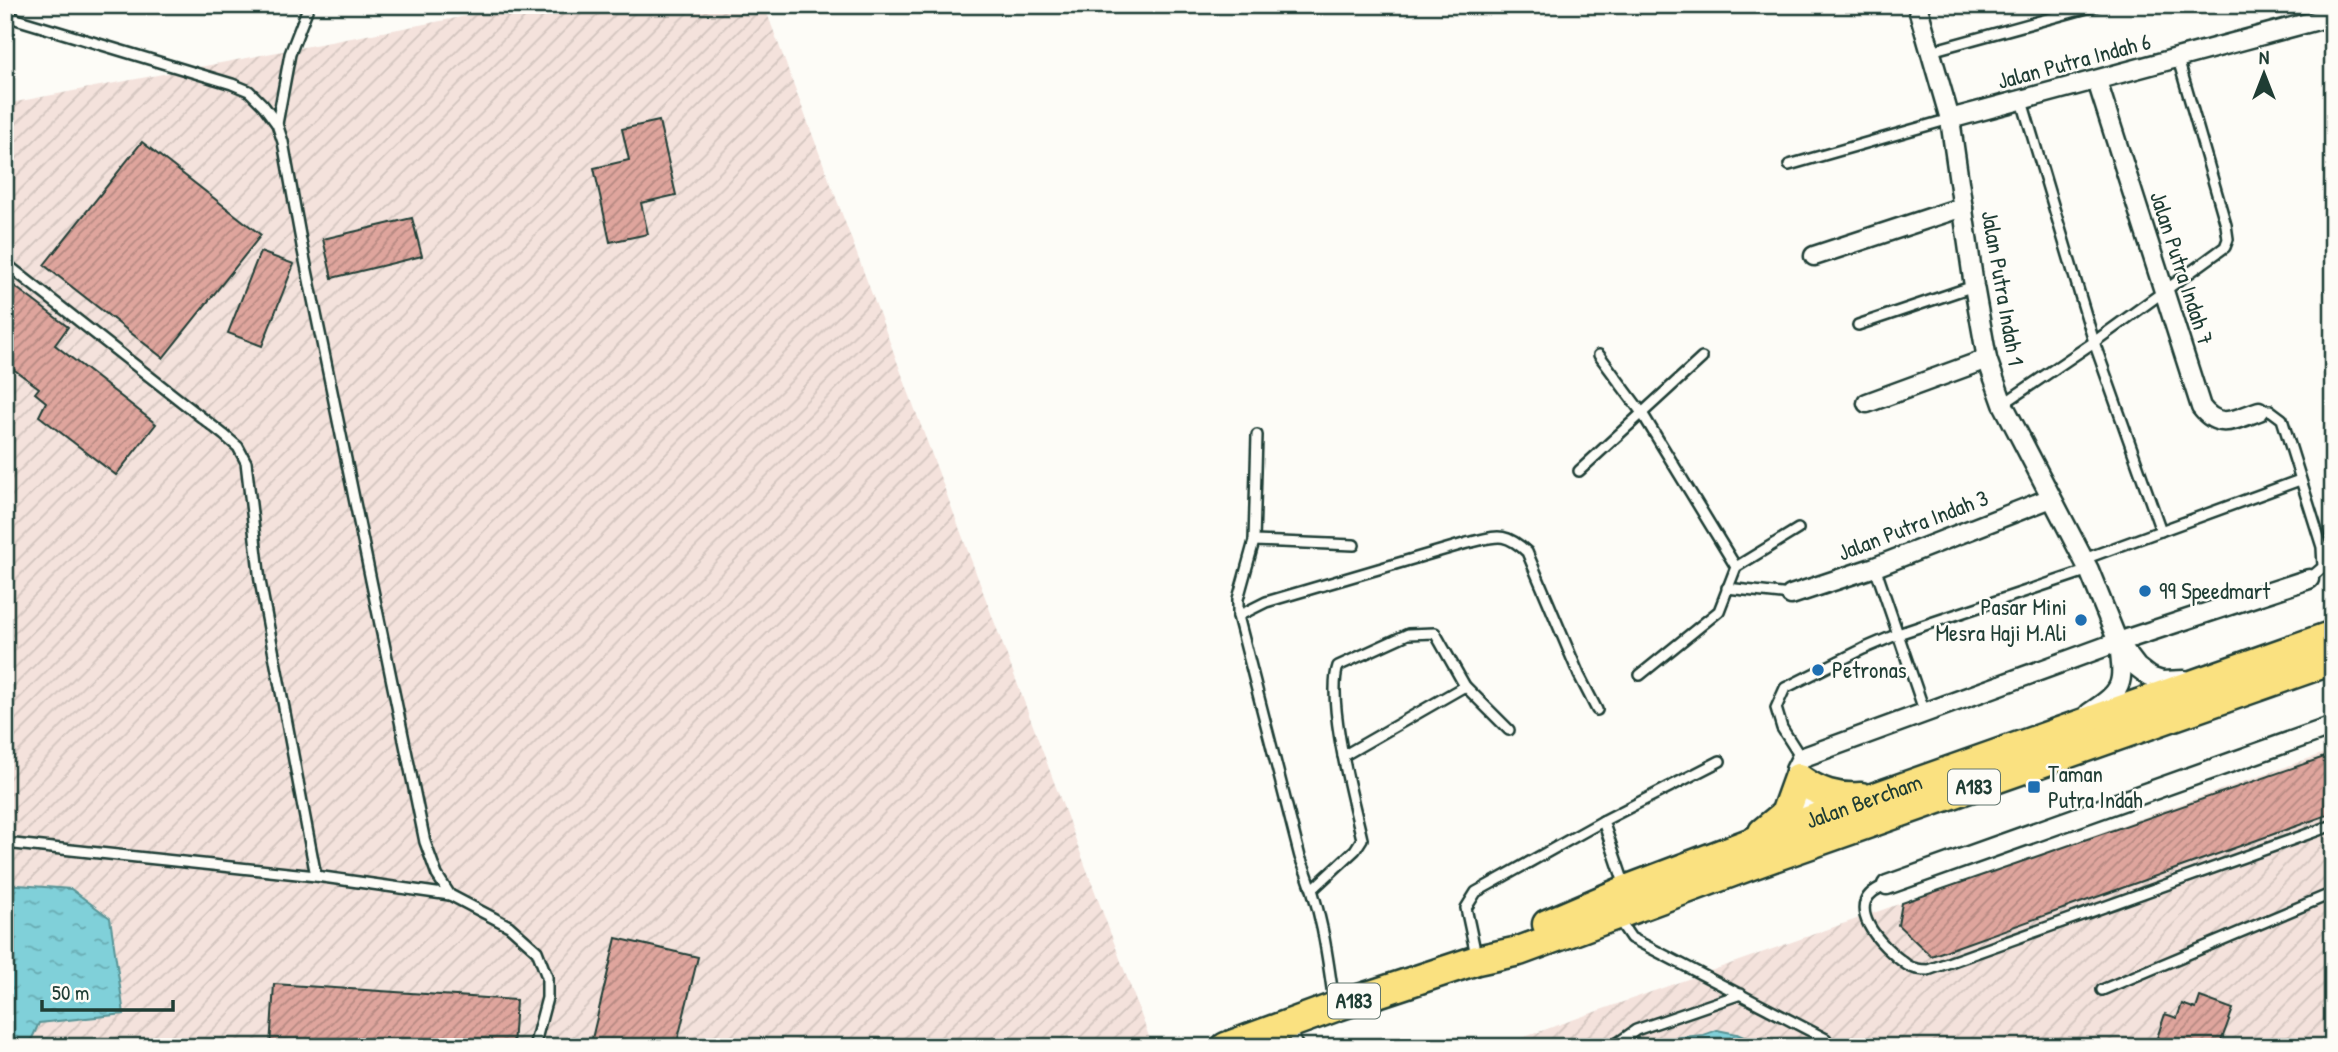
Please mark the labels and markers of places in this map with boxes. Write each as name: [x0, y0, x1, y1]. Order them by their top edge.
place label: 99 Speedmart: [2159, 575, 2271, 606]
marker: 99 Speedmart: [2137, 583, 2153, 599]
place label: Pasar Mini Mesra Haji M.Ali: [1935, 591, 2067, 648]
marker: Pasar Mini Mesra Haji M.Ali: [2073, 612, 2089, 628]
place label: Petronas: [1832, 654, 1907, 685]
marker: Petronas: [1810, 662, 1826, 678]
place label: Taman Putra Indah: [2048, 758, 2143, 815]
marker: Taman Putra Indah: [2026, 779, 2042, 795]

